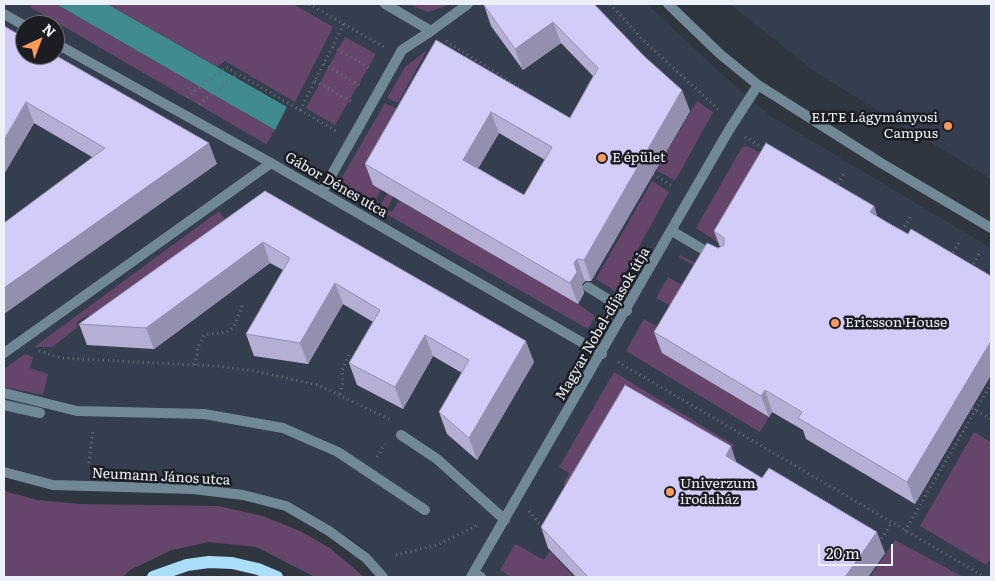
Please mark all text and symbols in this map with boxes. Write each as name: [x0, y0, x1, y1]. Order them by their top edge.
north arrow: [15, 15, 65, 65]
text: N: [38, 18, 61, 41]
place label: ELTE Lágymányosi Campus: [811, 110, 938, 142]
marker: ELTE Lágymányosi Campus: [942, 120, 954, 132]
street label: Gábor Dénes utca: [282, 149, 390, 221]
place label: E épület: [612, 150, 666, 166]
marker: E épület: [596, 152, 608, 164]
street label: Magyar Nobel-díjasok útja: [552, 244, 654, 404]
place label: Ericsson House: [845, 315, 947, 331]
marker: Ericsson House: [829, 317, 841, 329]
street label: Neumann János utca: [91, 465, 231, 489]
place label: Univerzum irodaház: [680, 476, 756, 508]
marker: Univerzum irodaház: [664, 486, 676, 498]
scale bar: [820, 534, 895, 566]
text: 20 m: [826, 541, 860, 564]

